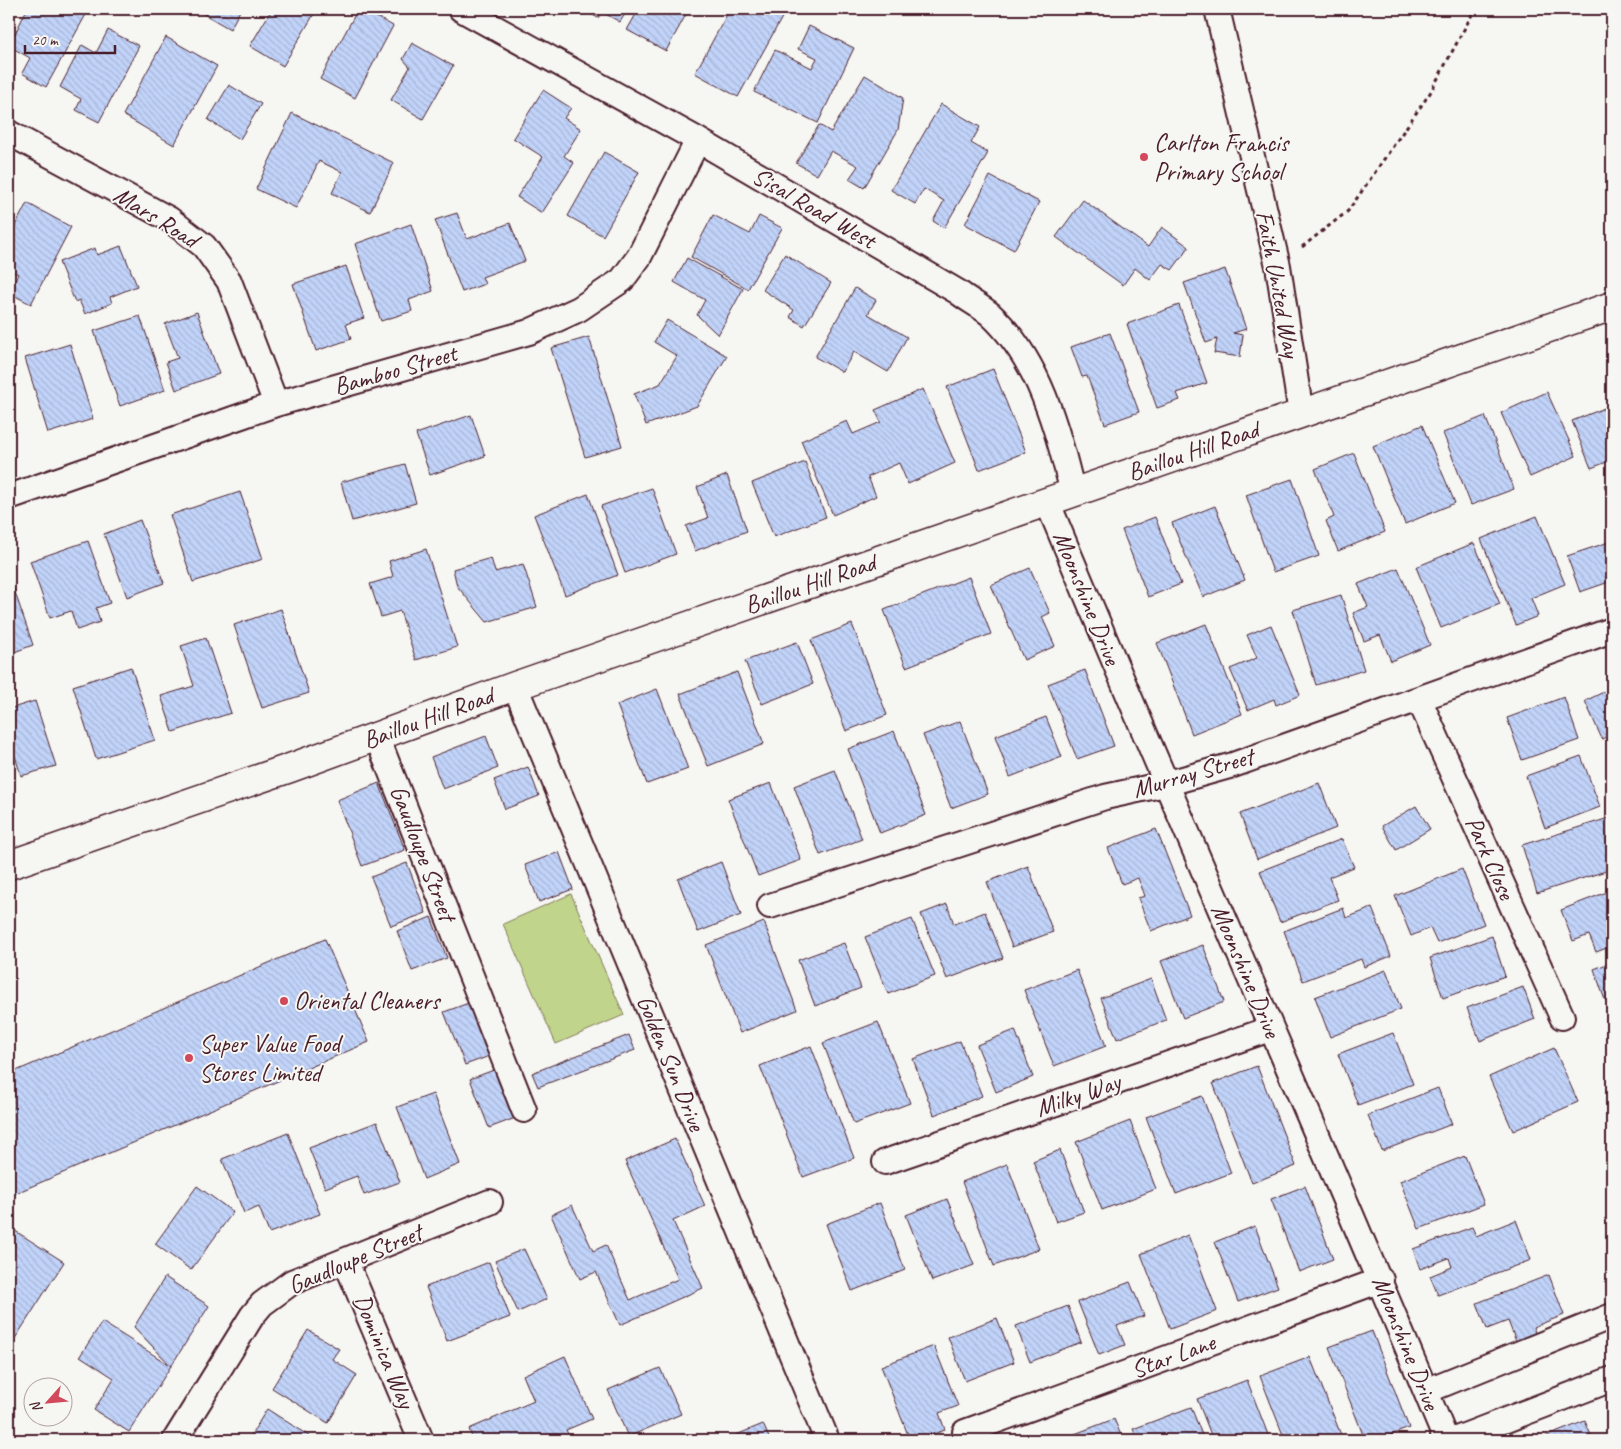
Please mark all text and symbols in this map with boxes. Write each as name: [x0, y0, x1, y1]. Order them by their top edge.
scale bar: [25, 22, 115, 54]
text: 20 m: [32, 31, 59, 50]
place label: Carlton Francis Primary School: [1154, 127, 1291, 188]
marker: Carlton Francis Primary School: [1138, 151, 1150, 163]
street label: Sisal Road West: [747, 160, 884, 258]
street label: Mars Road: [108, 179, 207, 257]
street label: Faith United Way: [1248, 208, 1308, 362]
street label: Bamboo Street: [330, 336, 463, 403]
street label: Baillou Hill Road: [1123, 412, 1267, 488]
street label: Moonshine Drive: [1046, 526, 1129, 671]
street label: Baillou Hill Road: [740, 545, 884, 621]
street label: Baillou Hill Road: [358, 678, 502, 756]
street label: Murray Street: [1129, 739, 1261, 805]
street label: Gaudloupe Street: [383, 781, 465, 929]
street label: Park Close: [1458, 812, 1523, 906]
street label: Moonshine Drive: [1204, 900, 1289, 1044]
place label: Oriental Cleaners: [294, 985, 442, 1017]
street label: Golden Sun Drive: [629, 990, 713, 1137]
marker: Oriental Cleaners: [278, 995, 290, 1007]
place label: Super Value Food Stores Limited: [199, 1028, 344, 1089]
marker: Super Value Food Stores Limited: [183, 1052, 195, 1064]
street label: Milky Way: [1031, 1065, 1127, 1124]
street label: Gaudloupe Street: [283, 1215, 430, 1302]
street label: Moonshine Drive: [1365, 1271, 1448, 1416]
street label: Dominica Way: [346, 1289, 423, 1415]
street label: Star Lane: [1127, 1325, 1221, 1386]
north arrow: [22, 1376, 72, 1426]
text: N: [26, 1398, 46, 1415]

